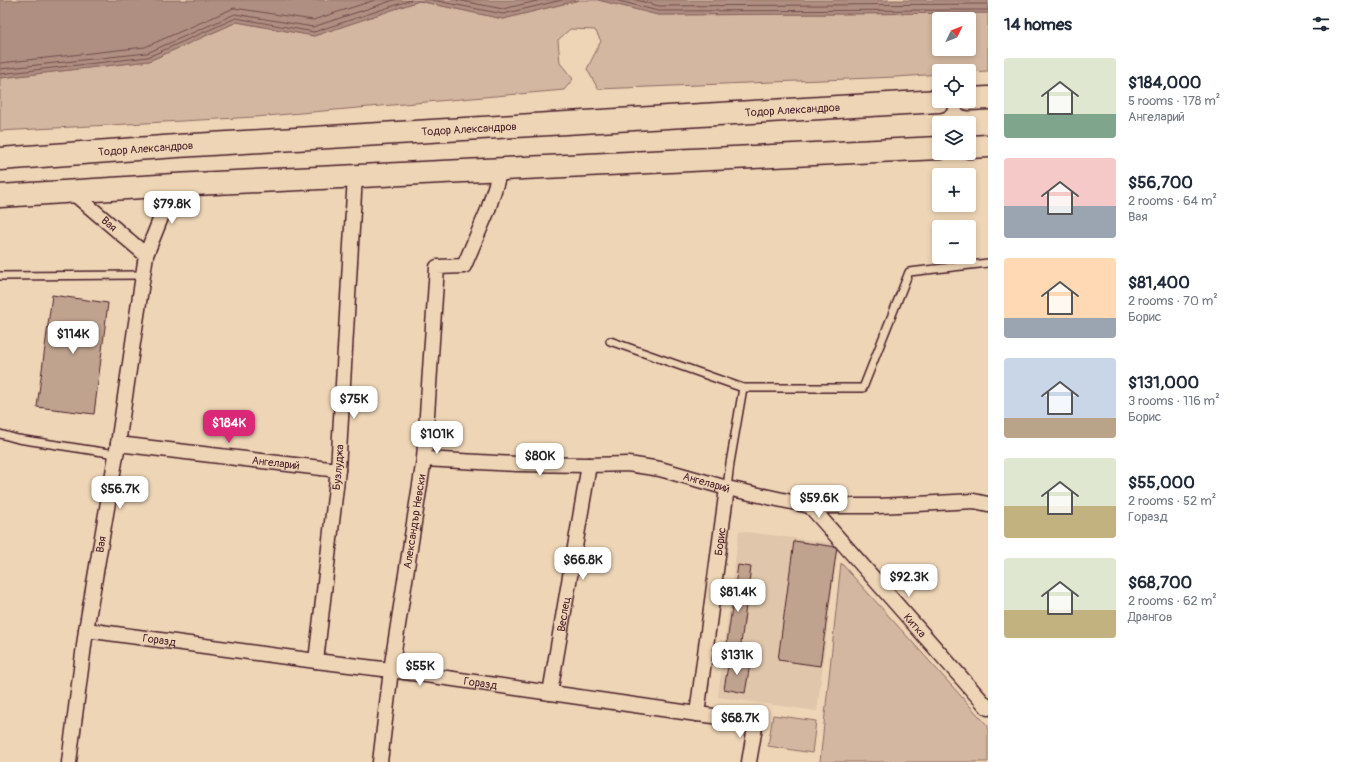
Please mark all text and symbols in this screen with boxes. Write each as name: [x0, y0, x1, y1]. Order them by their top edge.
north arrow: [932, 12, 976, 56]
map controls: [932, 12, 976, 264]
icon: filters: [1310, 13, 1332, 35]
text: 14 homes: [1004, 14, 1072, 35]
button: locate: [932, 64, 976, 108]
text: $184,000: [1128, 72, 1201, 93]
icon: home: [1036, 74, 1084, 122]
text: 5 rooms · 178 m²: [1128, 93, 1220, 109]
street label: Тодор Александров: [744, 100, 841, 119]
text: Ангеларий: [1128, 109, 1185, 125]
button: layers: [932, 116, 976, 160]
street label: Тодор Александров: [421, 119, 517, 138]
street label: Тодор Александров: [97, 139, 194, 158]
button: +: [932, 168, 976, 212]
text: $56,700: [1128, 172, 1193, 193]
icon: home: [1036, 174, 1084, 222]
pin: $79.8K: [139, 191, 205, 225]
text: 2 rooms · 64 m²: [1128, 193, 1217, 209]
text: $79.8K: [153, 196, 191, 212]
text: Вая: [1128, 209, 1148, 225]
street label: Вая: [99, 213, 120, 234]
button: −: [932, 220, 976, 264]
text: $81,400: [1128, 272, 1190, 293]
icon: home: [1036, 274, 1084, 322]
text: 2 rooms · 70 m²: [1128, 293, 1218, 309]
text: Борис: [1128, 309, 1161, 325]
pin: $114K: [45, 321, 101, 355]
text: $114K: [57, 326, 89, 342]
text: $131,000: [1128, 372, 1199, 393]
icon: home: [1036, 374, 1084, 422]
pin: $75K: [330, 386, 378, 420]
text: $75K: [340, 391, 368, 407]
text: 3 rooms · 116 m²: [1128, 393, 1220, 409]
text: Борис: [1128, 409, 1161, 425]
pin: $184K: [201, 410, 257, 444]
text: $184K: [212, 415, 246, 431]
pin: $101K: [409, 421, 465, 455]
text: $101K: [420, 426, 454, 442]
pin: $80K: [516, 443, 564, 477]
street label: Бузлуджа: [329, 444, 346, 491]
text: $80K: [525, 448, 555, 464]
street label: Ангеларий: [251, 453, 301, 472]
street label: Ангеларий: [682, 469, 731, 495]
text: $55,000: [1128, 472, 1195, 493]
street label: Александър Невски: [400, 473, 428, 570]
icon: home: [1036, 474, 1084, 522]
pin: $56.7K: [87, 476, 153, 510]
text: $56.7K: [100, 481, 140, 497]
pin: $59.6K: [786, 485, 852, 519]
text: $59.6K: [799, 490, 839, 506]
text: 2 rooms · 52 m²: [1128, 493, 1216, 509]
text: Горазд: [1128, 509, 1167, 525]
street label: Борис: [712, 526, 728, 556]
street label: Вая: [93, 535, 109, 554]
pin: $66.8K: [550, 547, 616, 581]
text: $66.8K: [563, 552, 603, 568]
pin: $92.3K: [876, 564, 942, 598]
text: $92.3K: [890, 569, 928, 585]
text: $68,700: [1128, 572, 1192, 593]
icon: home: [1036, 574, 1084, 622]
pin: $81.4K: [705, 579, 771, 613]
text: $81.4K: [720, 584, 756, 600]
text: 2 rooms · 62 m²: [1128, 593, 1217, 609]
street label: Веслец: [554, 596, 573, 633]
text: Дрангов: [1128, 609, 1172, 625]
street label: Китка: [901, 611, 929, 640]
street label: Горазд: [142, 631, 177, 649]
pin: $131K: [709, 642, 765, 676]
text: $131K: [721, 647, 753, 663]
pin: $55K: [396, 653, 444, 687]
text: $55K: [406, 658, 434, 674]
street label: Горазд: [463, 674, 498, 692]
pin: $68.7K: [707, 705, 773, 739]
text: $68.7K: [721, 710, 759, 726]

